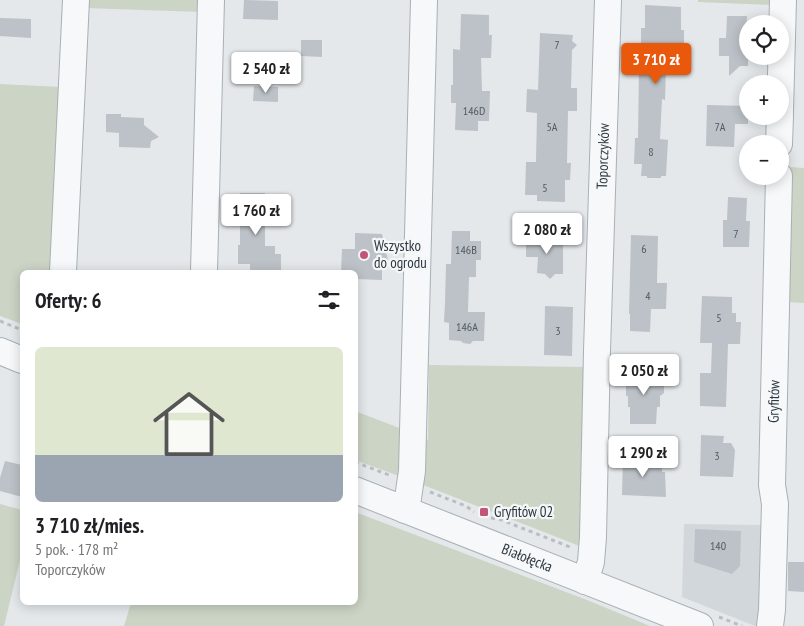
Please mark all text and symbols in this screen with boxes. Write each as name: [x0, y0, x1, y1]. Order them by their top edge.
map controls: [739, 15, 789, 185]
button: locate: [739, 15, 789, 65]
house number: 7: [554, 37, 560, 52]
pin: 3 710 zł: [604, 42, 708, 85]
text: 3 710 zł: [632, 49, 680, 69]
pin: 2 540 zł: [214, 52, 318, 94]
text: 2 540 zł: [242, 58, 290, 78]
button: +: [739, 75, 789, 125]
house number: 146D: [463, 103, 485, 118]
house number: 5A: [546, 119, 558, 134]
house number: 7A: [715, 119, 726, 134]
street label: Toporczyków: [592, 123, 613, 189]
button: −: [739, 135, 789, 185]
house number: 8: [648, 144, 654, 159]
house number: 5: [542, 180, 548, 195]
pin: 1 760 zł: [204, 194, 308, 236]
text: 1 760 zł: [232, 200, 280, 220]
pin: 2 080 zł: [495, 212, 599, 255]
text: 2 080 zł: [523, 219, 571, 239]
house number: 7: [733, 226, 739, 241]
place label: Wszystko do ogrodu: [374, 236, 427, 272]
house number: 6: [641, 241, 647, 256]
house number: 146B: [455, 242, 477, 257]
marker: Wszystko do ogrodu: [358, 249, 370, 261]
icon: filters: [315, 286, 343, 314]
text: Oferty: 6: [35, 287, 102, 314]
house number: 4: [645, 288, 651, 303]
house number: 5: [716, 310, 722, 325]
house number: 146A: [456, 319, 478, 334]
house number: 3: [555, 323, 561, 338]
pin: 2 050 zł: [592, 354, 696, 396]
text: 2 050 zł: [620, 360, 668, 380]
icon: home: [144, 379, 234, 469]
street label: Gryfitów: [763, 380, 783, 423]
pin: 1 290 zł: [591, 436, 695, 478]
text: 1 290 zł: [619, 442, 667, 462]
house number: 3: [714, 448, 720, 463]
place label: Gryfitów 02: [494, 502, 553, 521]
marker: Gryfitów 02: [478, 506, 490, 518]
text: 3 710 zł/mies.: [35, 512, 144, 539]
house number: 140: [710, 538, 726, 553]
text: 5 pok. · 178 m²: [35, 539, 118, 559]
street label: Białołęcka: [499, 539, 555, 576]
text: Toporczyków: [35, 559, 105, 579]

